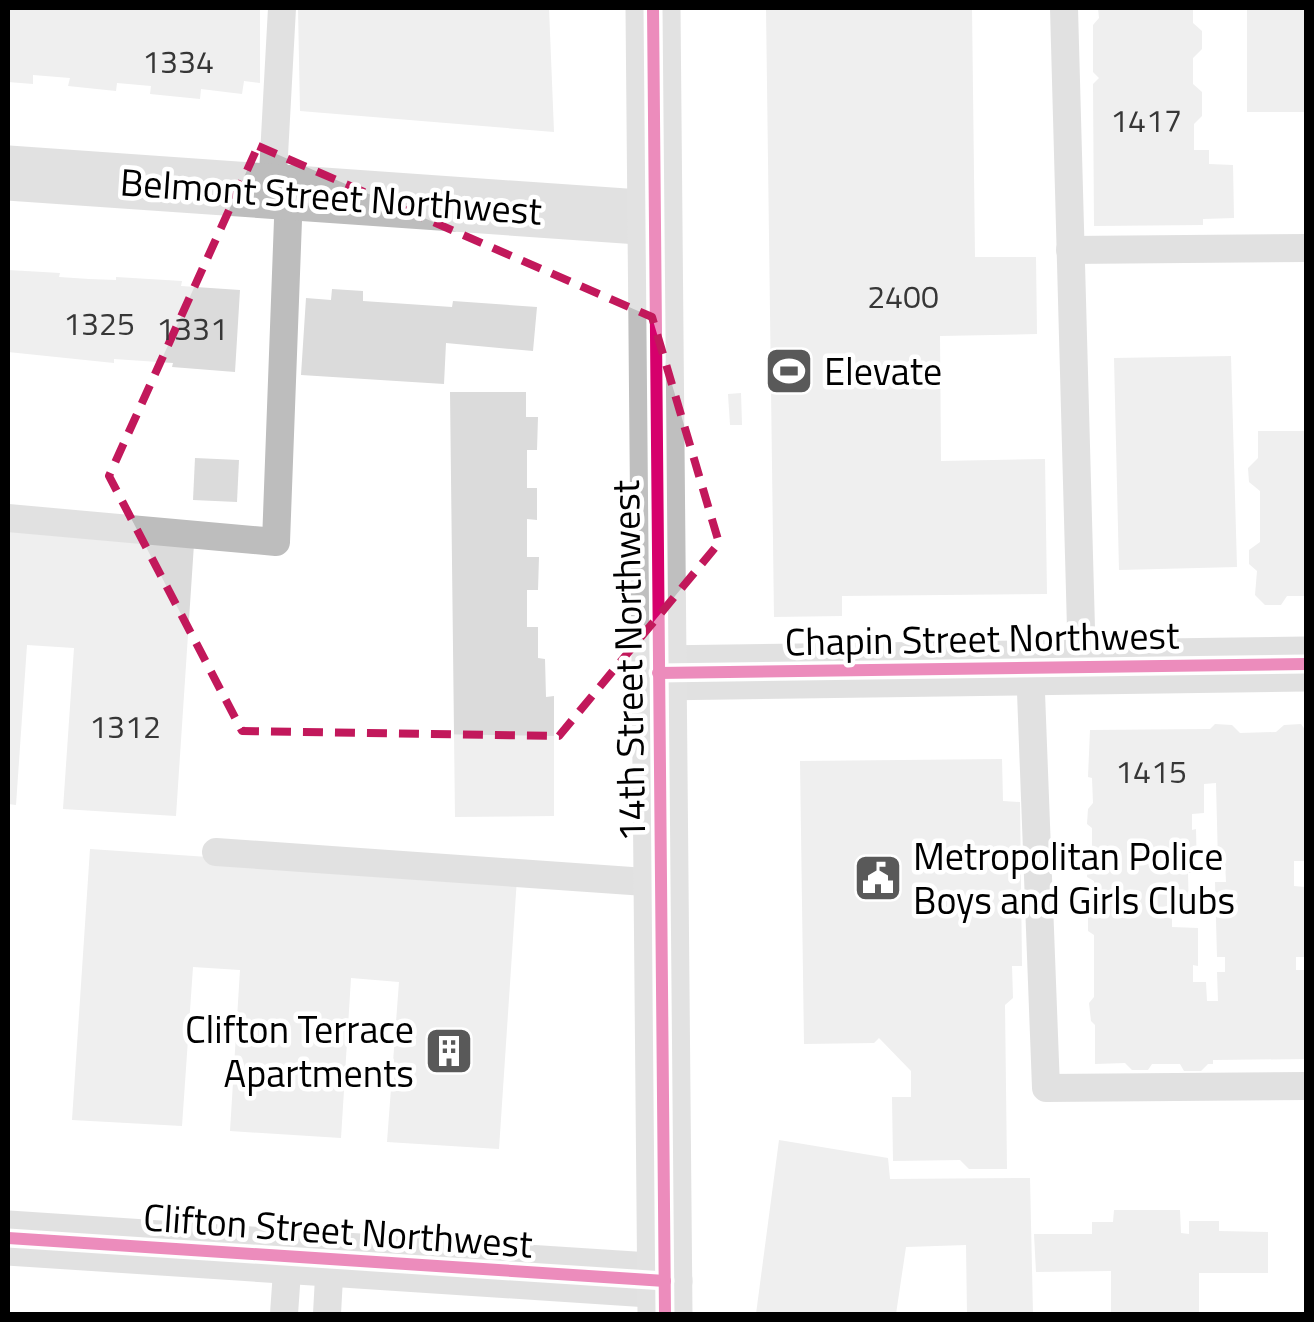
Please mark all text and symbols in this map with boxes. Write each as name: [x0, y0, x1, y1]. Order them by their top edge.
house number: 1334: [142, 37, 214, 85]
house number: 1417: [1110, 96, 1182, 144]
street label: Belmont Street Northwest: [118, 152, 544, 240]
house number: 2400: [867, 272, 939, 320]
house number: 1325: [63, 299, 135, 347]
house number: 1331: [156, 304, 228, 352]
place label: Elevate: [824, 342, 942, 400]
sports icon: Elevate: [763, 345, 815, 397]
street label: 14th Street Northwest: [596, 479, 660, 843]
street label: Chapin Street Northwest: [784, 606, 1180, 670]
house number: 1312: [89, 702, 161, 750]
house number: 1415: [1115, 747, 1187, 795]
place label: Metropolitan Police Boys and Girls Clubs: [913, 827, 1235, 929]
public building icon: Metropolitan Police Boys and Girls Clubs: [852, 852, 904, 904]
place label: Clifton Terrace Apartments: [185, 1000, 414, 1102]
building icon: Clifton Terrace Apartments: [423, 1025, 475, 1077]
street label: Clifton Street Northwest: [141, 1187, 535, 1273]

